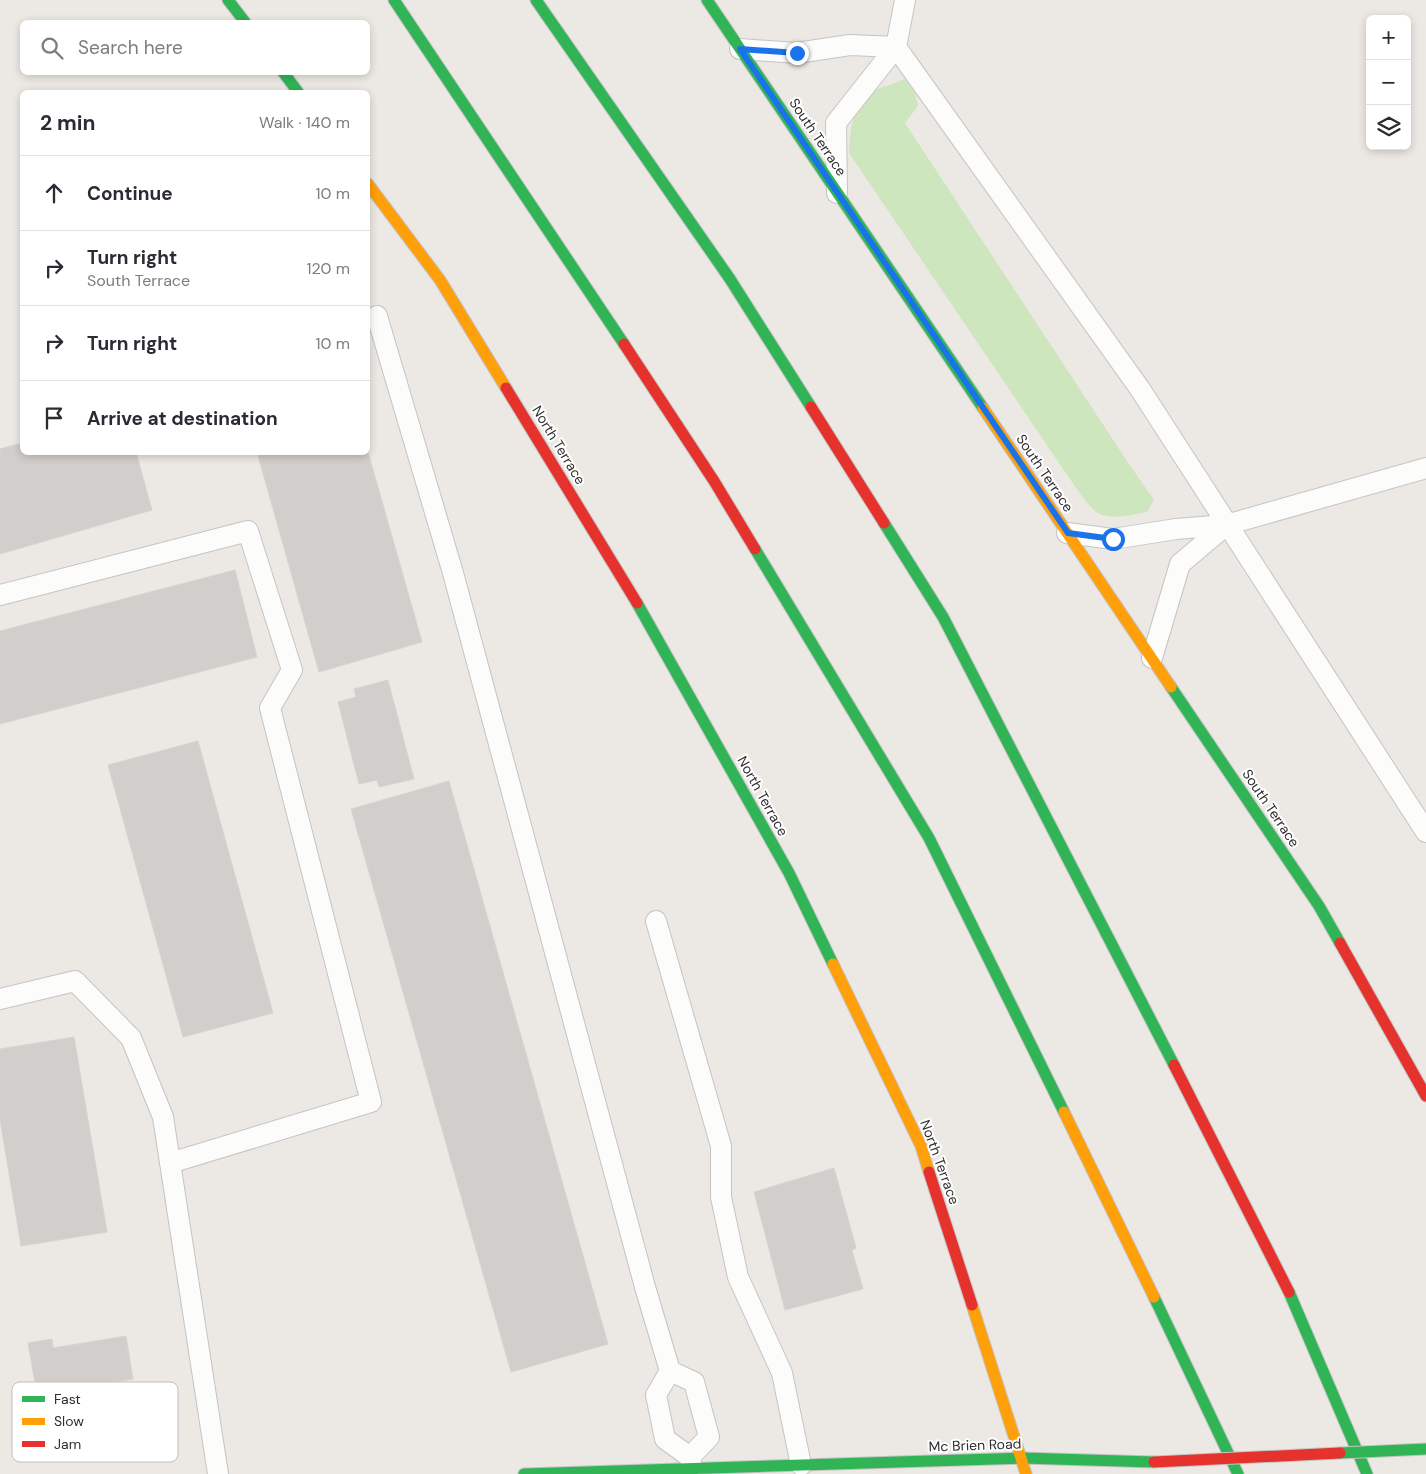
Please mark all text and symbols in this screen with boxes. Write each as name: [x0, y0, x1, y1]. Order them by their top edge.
map controls: [1366, 15, 1411, 150]
button: +: [1366, 15, 1411, 60]
search box: [20, 20, 370, 75]
icon: search: [38, 34, 66, 62]
text: Search here: [78, 35, 183, 60]
route end: [786, 42, 809, 65]
button: −: [1366, 60, 1411, 105]
street label: South Terrace: [785, 95, 851, 179]
button: layers: [1366, 105, 1411, 150]
text: 2 min: [40, 109, 96, 137]
text: Walk · 140 m: [259, 112, 350, 133]
icon: ahead: [40, 179, 68, 207]
text: Continue: [87, 181, 173, 206]
text: 10 m: [316, 183, 350, 204]
text: Turn right: [87, 245, 177, 270]
icon: right: [40, 254, 68, 282]
text: 120 m: [306, 258, 350, 279]
text: South Terrace: [87, 270, 190, 291]
icon: right: [40, 329, 68, 357]
text: Turn right: [87, 331, 177, 356]
text: 10 m: [316, 333, 350, 354]
street label: North Terrace: [528, 402, 590, 488]
icon: arrive: [40, 404, 68, 432]
text: Arrive at destination: [87, 406, 278, 431]
street label: South Terrace: [1012, 431, 1078, 515]
route start: [1102, 528, 1125, 551]
street label: North Terrace: [734, 753, 792, 839]
street label: South Terrace: [1238, 766, 1304, 850]
street label: North Terrace: [916, 1117, 964, 1207]
legend: [12, 1382, 178, 1462]
text: Fast: [54, 1390, 81, 1408]
text: Slow: [54, 1412, 84, 1430]
street label: Mc Brien Road: [928, 1434, 1022, 1456]
text: Jam: [54, 1435, 81, 1453]

